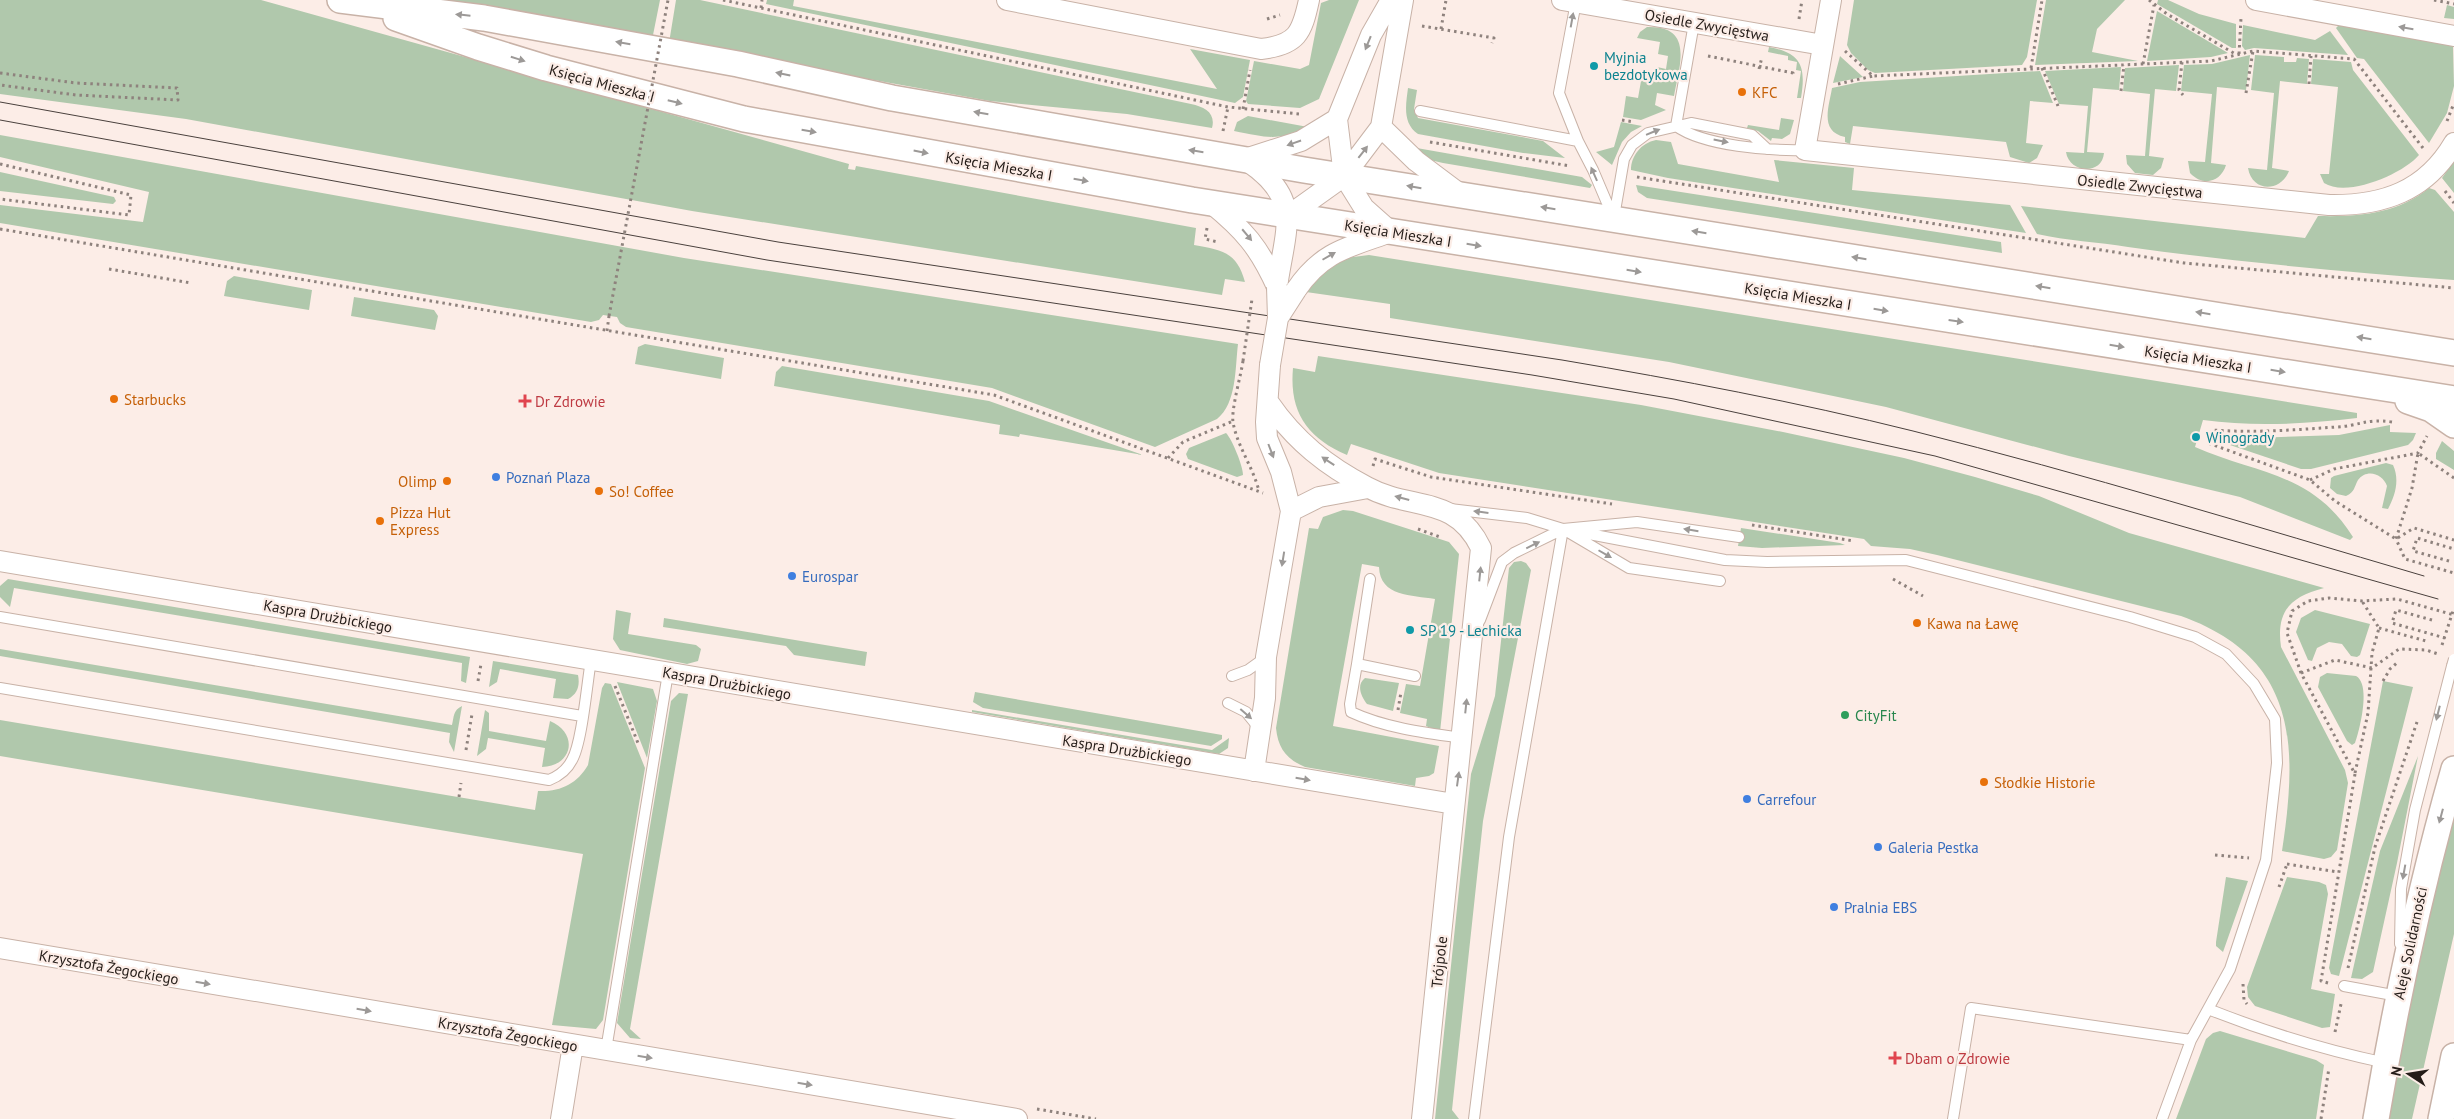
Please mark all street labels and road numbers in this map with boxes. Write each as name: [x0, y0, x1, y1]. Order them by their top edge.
street label: Osiedle Zwycięstwa: [1643, 5, 1771, 45]
street label: Księcia Mieszka I: [547, 60, 657, 106]
street label: Księcia Mieszka I: [944, 147, 1054, 185]
street label: Osiedle Zwycięstwa: [2076, 170, 2204, 202]
street label: Księcia Mieszka I: [1343, 215, 1453, 251]
street label: Księcia Mieszka I: [1743, 278, 1853, 314]
street label: Księcia Mieszka I: [2143, 341, 2253, 377]
street label: Kaspra Drużbickiego: [262, 595, 394, 637]
street label: Kaspra Drużbickiego: [661, 662, 793, 704]
street label: Kaspra Drużbickiego: [1061, 730, 1193, 770]
street label: Aleje Solidarności: [2389, 885, 2431, 1001]
street label: Trójpole: [1427, 935, 1451, 989]
street label: Krzysztofa Żegockiego: [38, 945, 180, 989]
street label: Krzysztofa Żegockiego: [437, 1012, 579, 1056]

